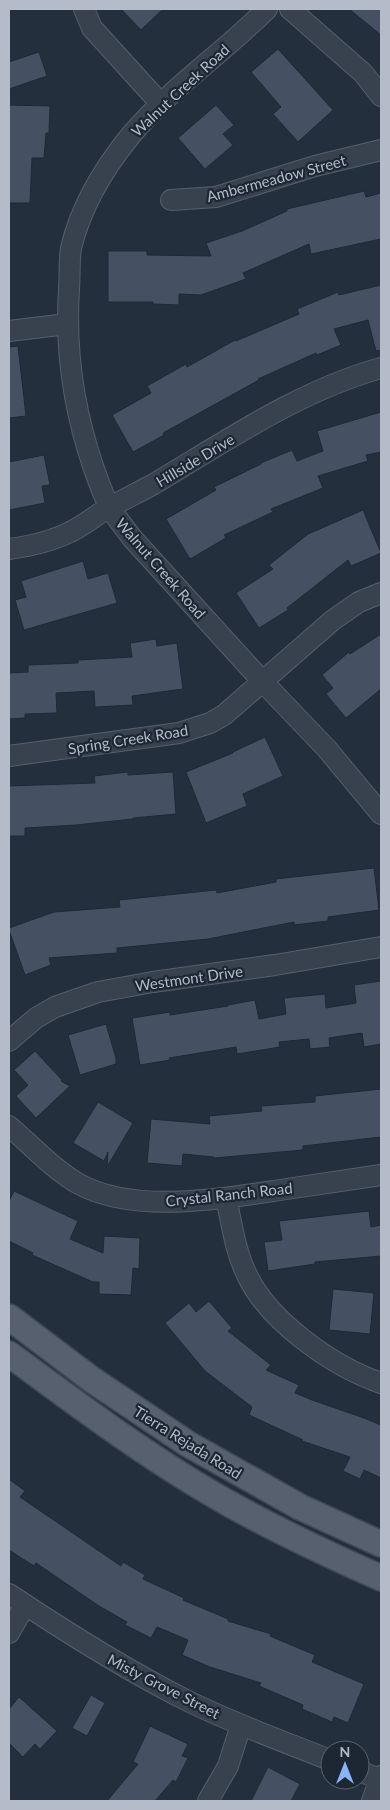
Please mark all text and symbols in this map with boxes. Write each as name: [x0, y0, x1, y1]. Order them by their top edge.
street label: Walnut Creek Road: [127, 40, 233, 140]
street label: Ambermeadow Street: [204, 151, 348, 205]
street label: Hillside Drive: [153, 430, 237, 490]
street label: Walnut Creek Road: [112, 514, 210, 622]
street label: Spring Creek Road: [67, 721, 189, 757]
street label: Westmont Drive: [134, 962, 244, 994]
street label: Crystal Ranch Road: [165, 1178, 293, 1210]
street label: Tierra Rejada Road: [131, 1402, 245, 1482]
street label: Misty Grove Street: [105, 1650, 224, 1722]
north arrow: [320, 1740, 370, 1790]
text: N: [340, 1743, 350, 1760]

